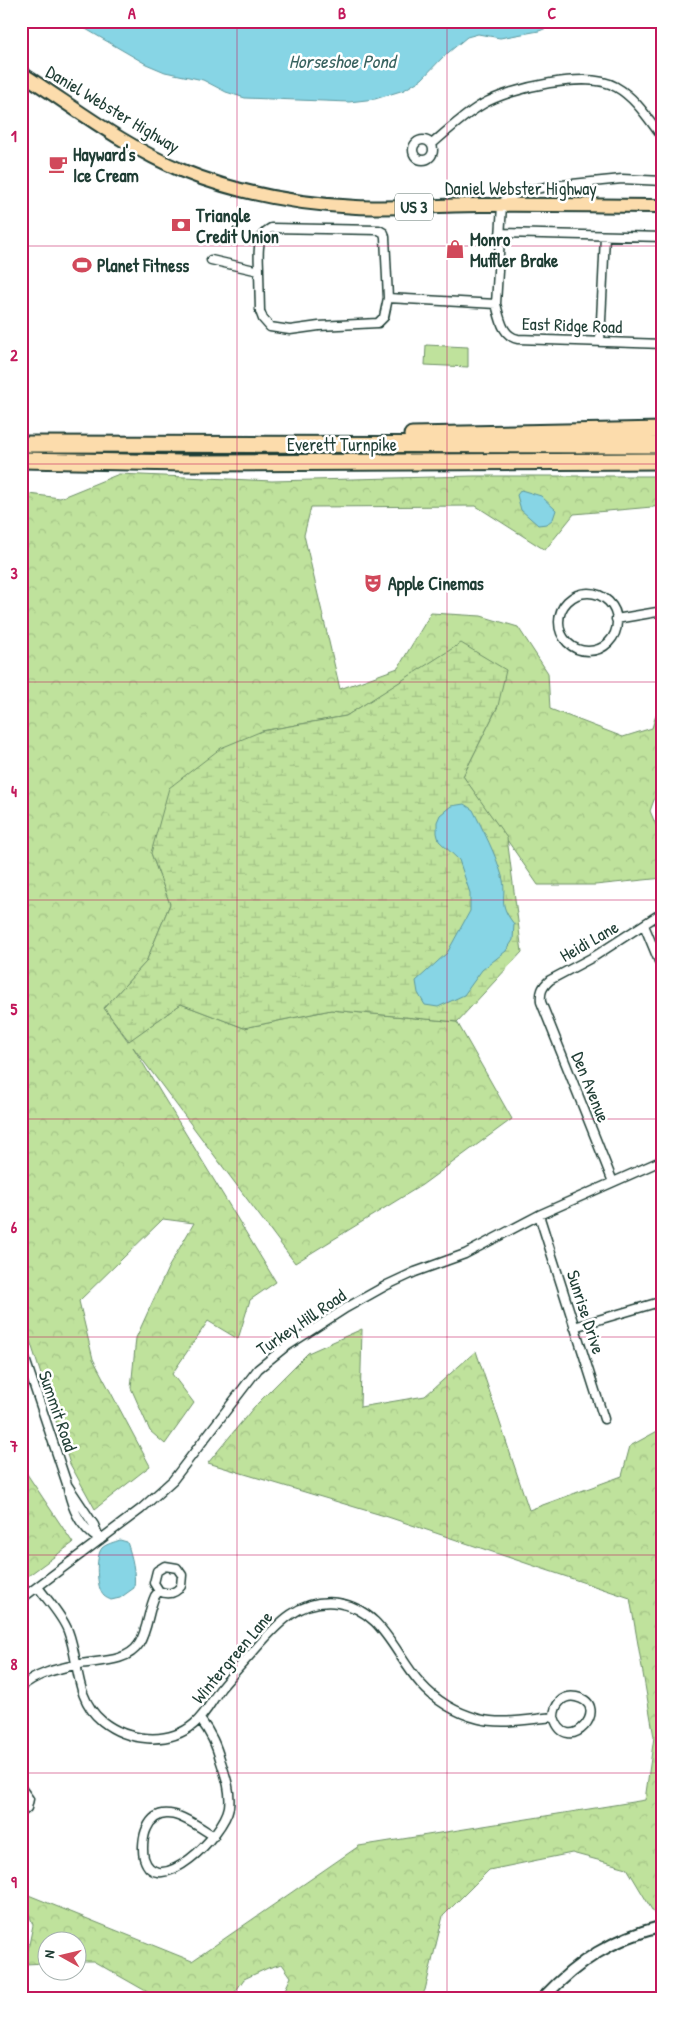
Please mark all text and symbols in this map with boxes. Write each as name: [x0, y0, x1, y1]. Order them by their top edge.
text: A: [128, 2, 136, 24]
text: B: [338, 2, 346, 24]
text: C: [548, 2, 557, 24]
water label: Horseshoe Pond: [289, 48, 398, 74]
street label: Daniel Webster Highway: [41, 59, 185, 159]
text: 1: [11, 125, 17, 147]
place label: Hayward's Ice Cream: [73, 142, 139, 188]
cafe icon: Hayward's Ice Cream: [47, 153, 69, 175]
street label: Daniel Webster Highway: [445, 176, 597, 201]
road number: US 3: [395, 193, 433, 220]
place label: Triangle Credit Union: [195, 203, 279, 249]
bank icon: Triangle Credit Union: [170, 214, 192, 236]
place label: Monro Muffler Brake: [470, 227, 559, 273]
shop icon: Monro Muffler Brake: [444, 238, 466, 260]
place label: Planet Fitness: [97, 253, 189, 278]
sports icon: Planet Fitness: [71, 254, 93, 276]
street label: East Ridge Road: [521, 311, 623, 339]
text: 2: [10, 344, 18, 366]
street label: Everett Turnpike: [287, 432, 397, 457]
text: 3: [10, 562, 18, 584]
place label: Apple Cinemas: [388, 571, 484, 597]
theatre icon: Apple Cinemas: [362, 572, 384, 594]
text: 4: [11, 780, 17, 802]
street label: Heidi Lane: [555, 914, 623, 968]
text: 5: [11, 998, 18, 1020]
street label: Den Avenue: [566, 1048, 616, 1126]
text: 6: [11, 1216, 18, 1238]
street label: Sunrise Drive: [561, 1267, 611, 1357]
street label: Turkey Hill Road: [251, 1283, 351, 1361]
street label: Summit Road: [33, 1367, 83, 1455]
text: 7: [9, 1435, 18, 1457]
street label: Wintergreen Lane: [186, 1605, 278, 1709]
text: 8: [11, 1653, 18, 1675]
text: 9: [11, 1871, 17, 1893]
north arrow: [38, 1932, 88, 1982]
text: N: [39, 1949, 59, 1959]

